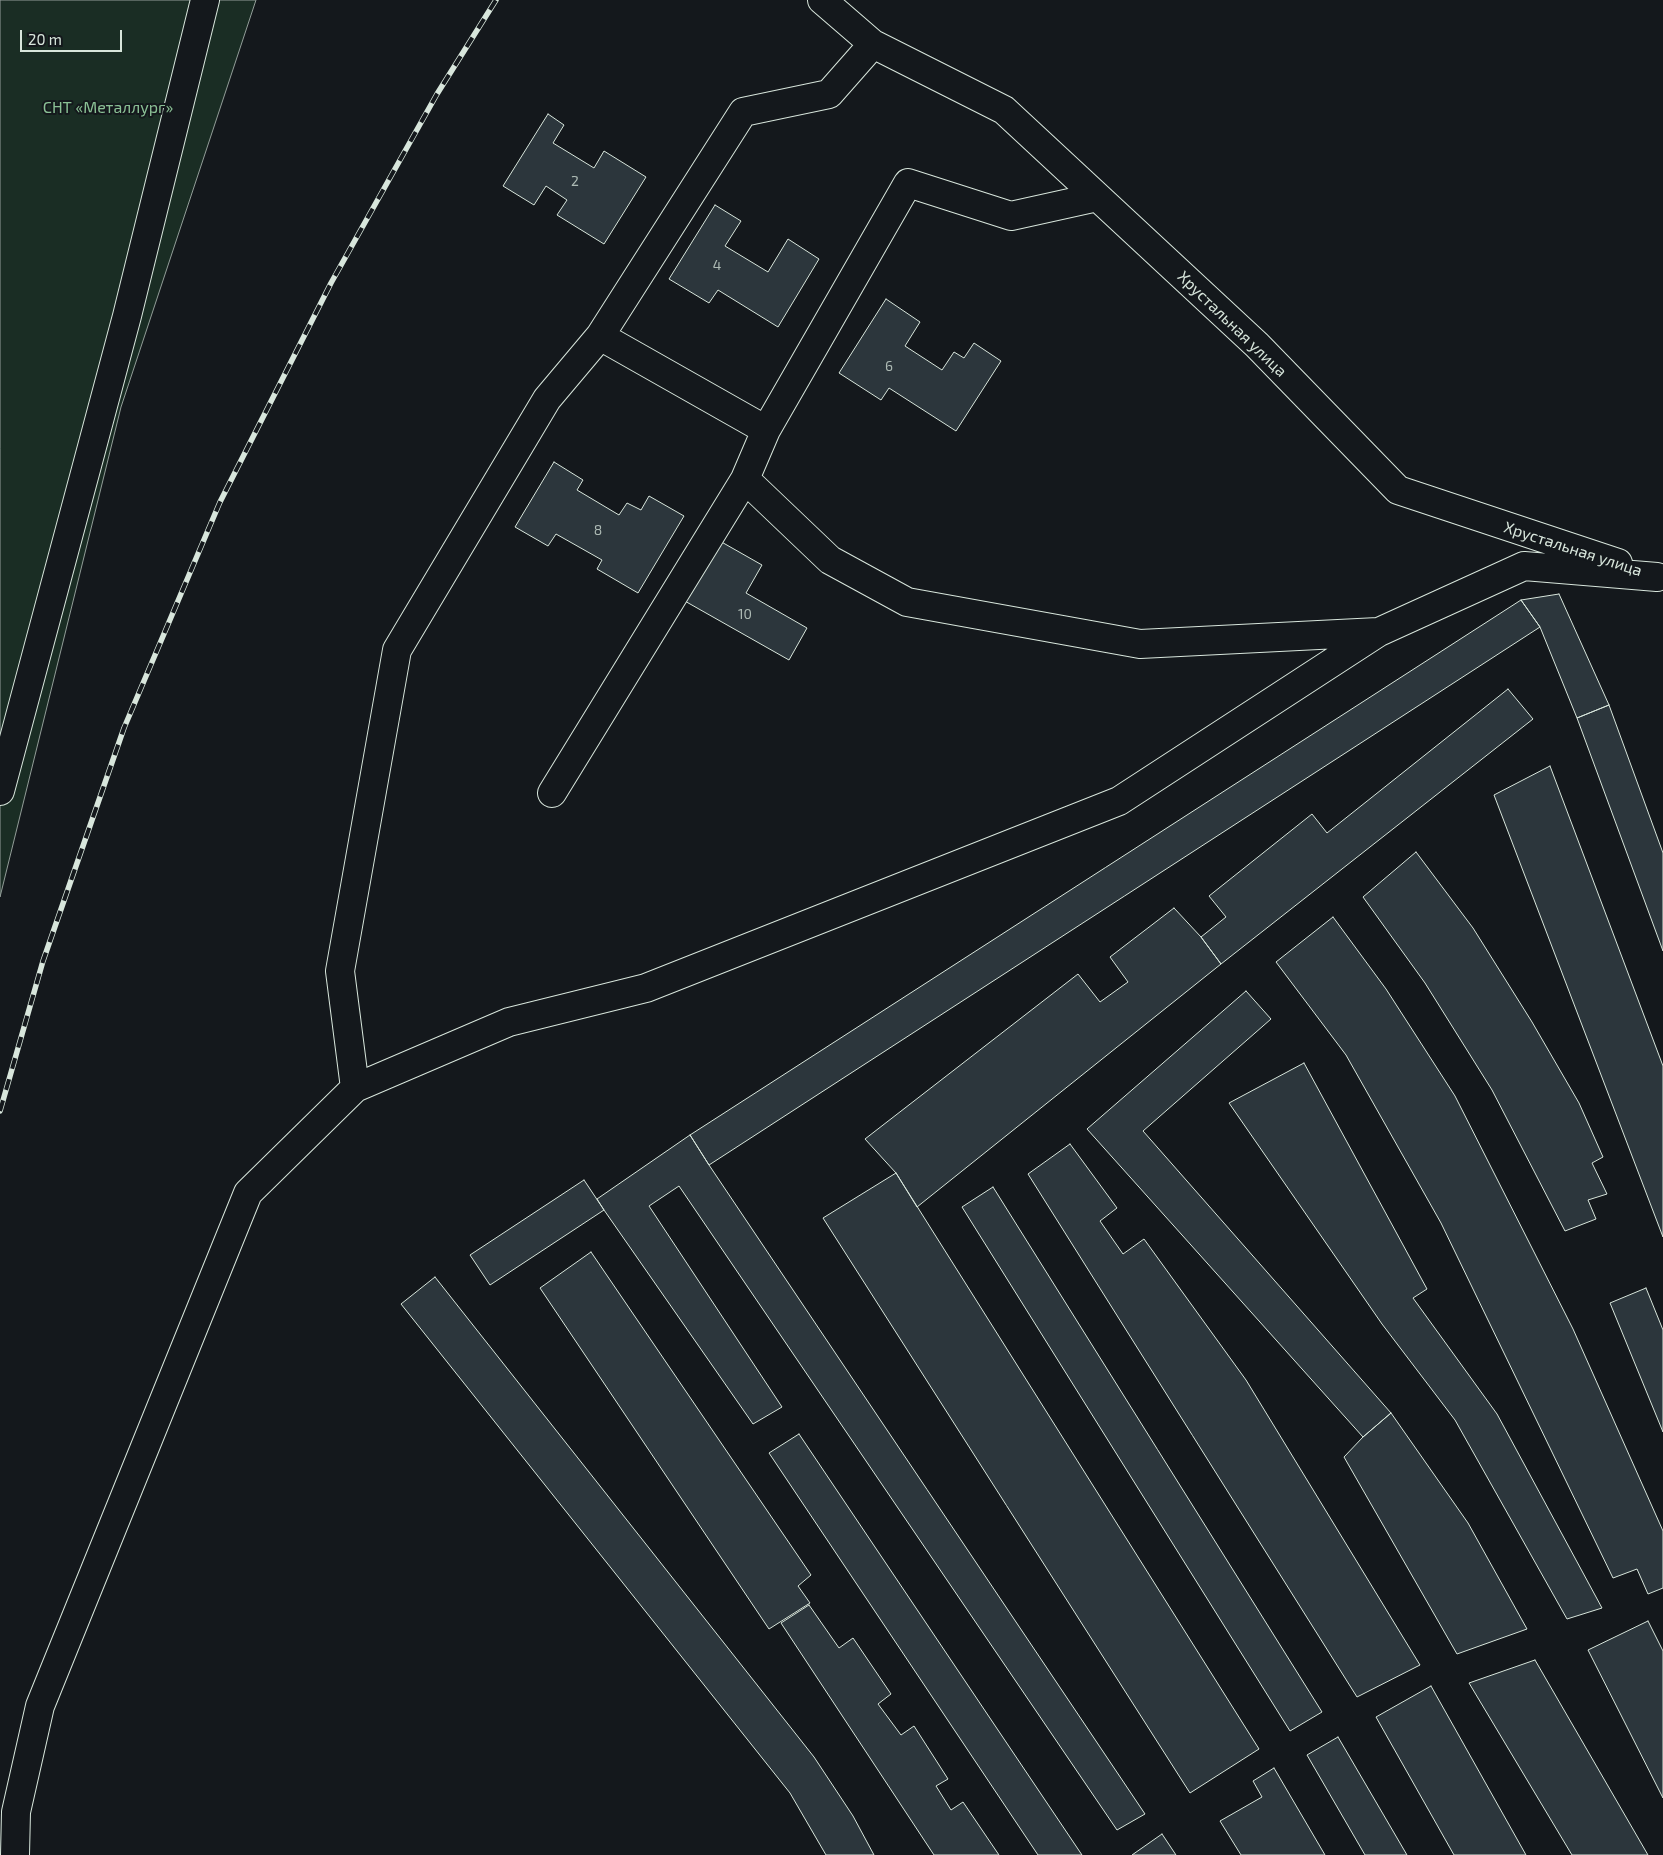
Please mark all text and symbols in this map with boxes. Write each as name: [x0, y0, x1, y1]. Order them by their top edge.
scale bar: [22, 20, 125, 52]
text: 20 m: [28, 30, 62, 48]
park label: СНТ «Металлург»: [43, 98, 173, 118]
house number: 2: [571, 173, 579, 189]
house number: 4: [713, 257, 721, 273]
street label: Хрустальная улица: [1173, 267, 1291, 381]
house number: 6: [885, 358, 893, 374]
street label: Хрустальная улица: [1501, 518, 1645, 580]
house number: 8: [594, 522, 602, 538]
house number: 10: [738, 606, 752, 622]

